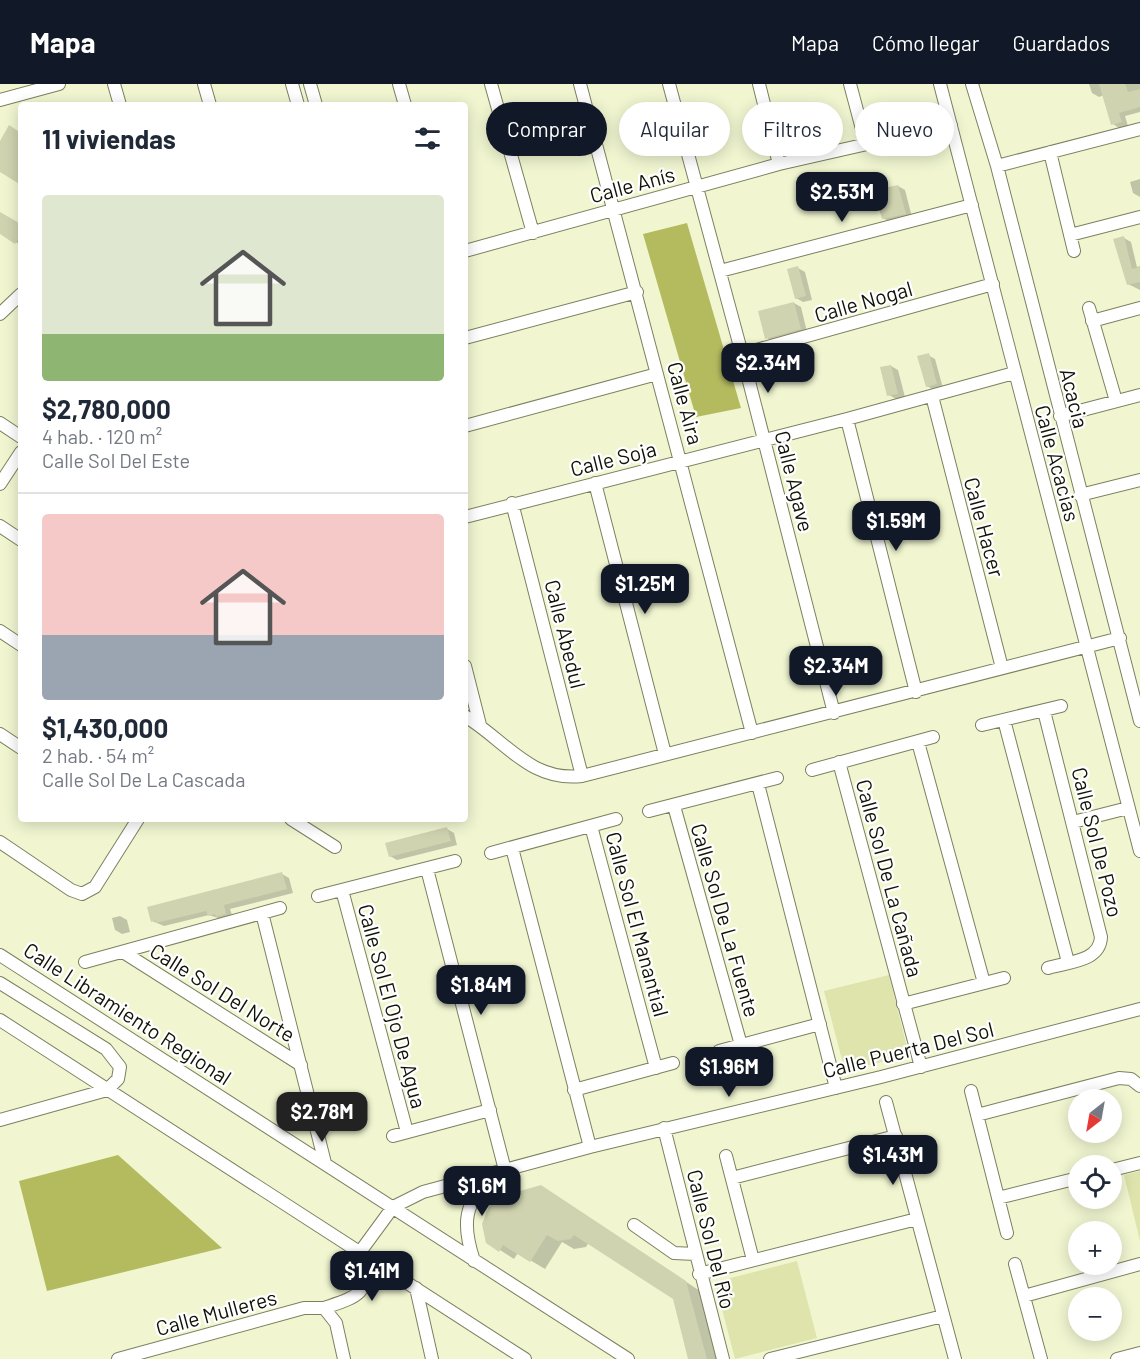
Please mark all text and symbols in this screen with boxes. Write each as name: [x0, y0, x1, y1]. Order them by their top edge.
text: Mapa: [30, 25, 96, 59]
text: Mapa: [791, 30, 839, 55]
text: Cómo llegar: [872, 30, 979, 55]
text: Guardados: [1012, 30, 1110, 55]
chip: Comprar: [486, 102, 607, 156]
chip: Alquilar: [619, 102, 730, 156]
chip: Filtros: [742, 102, 843, 156]
chip: Nuevo: [855, 102, 954, 156]
icon: filters: [411, 122, 444, 155]
text: 11 viviendas: [42, 123, 176, 154]
street label: Calle Anís: [587, 161, 677, 207]
pin: $2.53M: [793, 172, 891, 223]
text: $2.53M: [810, 179, 874, 203]
icon: home: [189, 234, 297, 342]
street label: Calle Nogal: [811, 275, 915, 327]
pin: $2.34M: [719, 343, 817, 394]
text: $2.34M: [735, 350, 801, 374]
street label: Calle Aira: [663, 359, 709, 447]
street label: Acacia: [1055, 365, 1095, 431]
text: $2,780,000: [42, 393, 171, 424]
street label: Calle Acacias: [1030, 402, 1086, 524]
text: 4 hab. · 120 m²: [42, 424, 162, 448]
street label: Calle Agave: [770, 428, 820, 534]
street label: Calle Soja: [567, 435, 659, 481]
text: Calle Sol Del Este: [42, 448, 190, 472]
street label: Calle Hacer: [960, 474, 1010, 580]
pin: $1.59M: [847, 501, 945, 552]
text: $1.59M: [866, 508, 926, 532]
icon: home: [189, 553, 297, 661]
pin: $1.25M: [596, 564, 694, 615]
text: $1.25M: [615, 571, 675, 595]
street label: Calle Abedul: [540, 577, 592, 691]
pin: $2.34M: [787, 646, 885, 697]
text: $2.34M: [803, 653, 869, 677]
text: $1,430,000: [42, 712, 168, 743]
text: 2 hab. · 54 m²: [42, 743, 154, 767]
street label: Calle Sol De Pozo: [1067, 764, 1129, 920]
text: Calle Sol De La Cascada: [42, 767, 245, 791]
street label: Calle Sol De La Cañada: [852, 776, 928, 980]
street label: Calle Sol De La Fuente: [686, 820, 766, 1020]
street label: Calle Sol El Manantial: [601, 829, 675, 1019]
street label: Calle Sol El Ojo De Agua: [354, 901, 432, 1111]
street label: Calle Libramiento Regional: [19, 936, 237, 1090]
street label: Calle Sol Del Norte: [146, 937, 300, 1047]
pin: $1.84M: [432, 965, 530, 1016]
text: $1.84M: [450, 972, 512, 996]
street label: Calle Puerta Del Sol: [820, 1016, 996, 1082]
pin: $1.96M: [680, 1047, 778, 1098]
text: $1.96M: [699, 1054, 759, 1078]
north arrow: [1068, 1089, 1122, 1143]
map controls: [1068, 1089, 1122, 1341]
pin: $2.78M: [273, 1092, 371, 1143]
text: $2.78M: [290, 1099, 354, 1123]
pin: $1.43M: [844, 1135, 942, 1186]
text: $1.43M: [862, 1142, 924, 1166]
button: locate: [1068, 1155, 1122, 1209]
pin: $1.6M: [440, 1166, 524, 1217]
street label: Calle Sol Del Río: [683, 1167, 741, 1311]
text: $1.6M: [458, 1173, 506, 1197]
button: +: [1068, 1221, 1122, 1275]
pin: $1.41M: [323, 1251, 421, 1302]
text: $1.41M: [344, 1258, 400, 1282]
street label: Calle Mulleres: [153, 1284, 279, 1340]
button: −: [1068, 1287, 1122, 1341]

